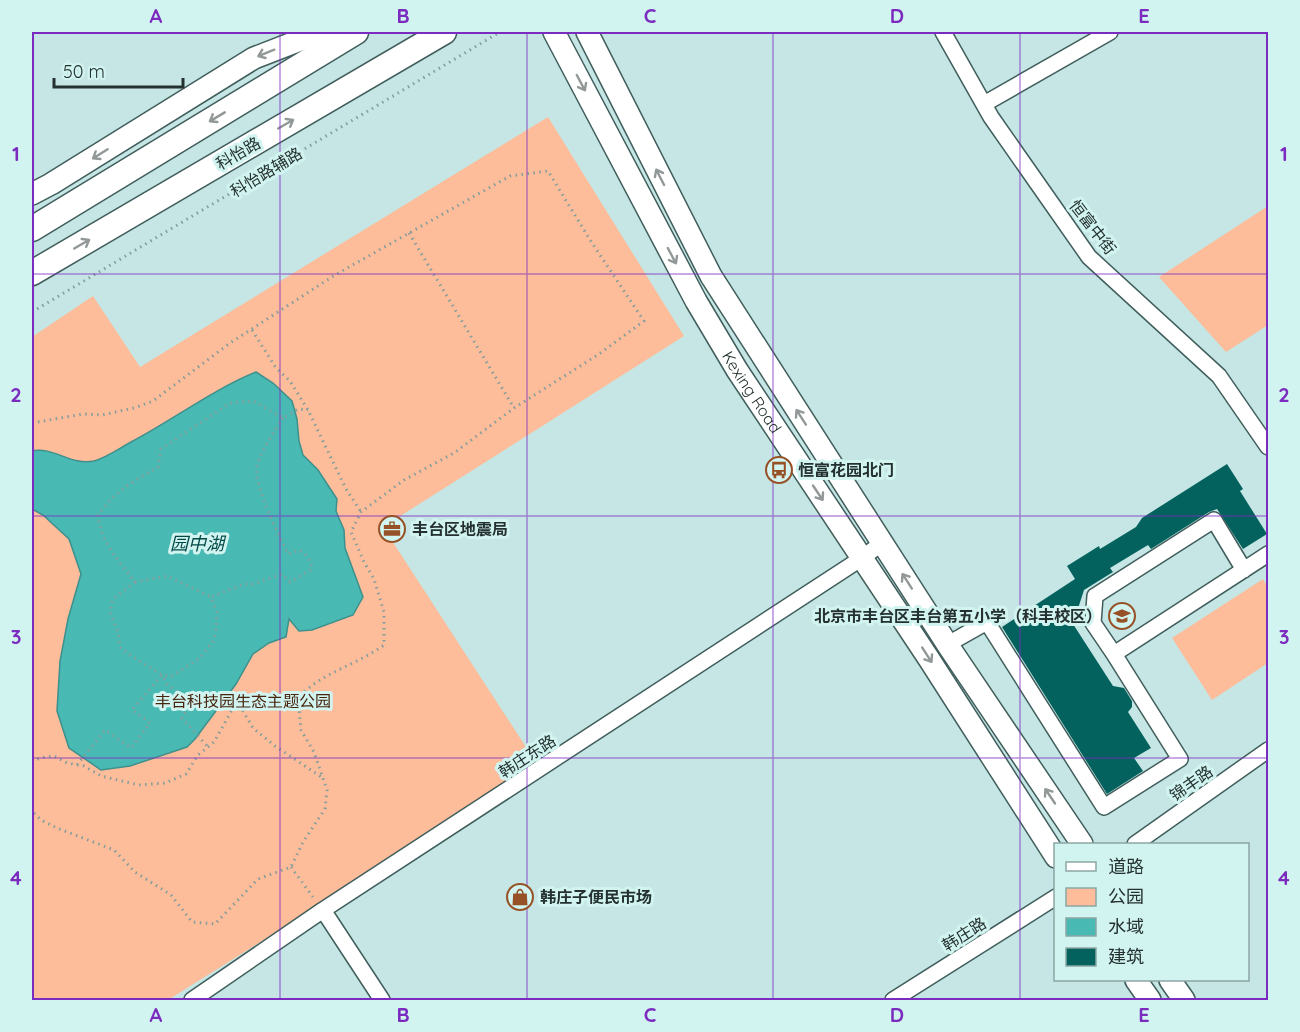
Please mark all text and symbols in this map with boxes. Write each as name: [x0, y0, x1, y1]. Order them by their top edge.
text: A: [150, 3, 163, 28]
text: B: [396, 3, 410, 28]
text: C: [644, 3, 657, 28]
text: D: [890, 3, 904, 28]
text: E: [1138, 3, 1150, 28]
one-way arrow: [258, 48, 276, 59]
scale bar: [54, 51, 183, 89]
text: 50 m: [63, 60, 105, 83]
one-way arrow: [575, 74, 587, 91]
one-way arrow: [209, 111, 226, 123]
one-way arrow: [277, 118, 295, 129]
street label: 科怡路: [212, 132, 264, 174]
text: 1: [12, 141, 20, 166]
text: 1: [1280, 141, 1288, 166]
street label: 科怡路辅路: [227, 143, 305, 201]
one-way arrow: [91, 148, 108, 161]
one-way arrow: [654, 168, 666, 186]
street label: 恒富中街: [1065, 196, 1121, 258]
one-way arrow: [73, 237, 90, 249]
one-way arrow: [667, 246, 678, 264]
street label: Kexing Road: [718, 347, 786, 437]
text: 2: [10, 382, 22, 407]
text: 2: [1278, 382, 1290, 407]
one-way arrow: [794, 409, 807, 426]
bus stop icon: 恒富花园北门: [764, 455, 794, 485]
place label: 恒富花园北门: [798, 460, 894, 480]
one-way arrow: [812, 485, 824, 501]
office icon: 丰台区地震局: [377, 514, 407, 544]
place label: 丰台区地震局: [412, 519, 508, 539]
water label: 园中湖: [170, 532, 227, 555]
one-way arrow: [900, 573, 912, 590]
school or university icon: 北京市丰台区丰台第五小学（科丰校区）: [1107, 601, 1137, 631]
place label: 北京市丰台区丰台第五小学（科丰校区）: [814, 606, 1102, 626]
text: 3: [11, 624, 21, 649]
text: 3: [1279, 624, 1289, 649]
one-way arrow: [921, 646, 933, 663]
park label: 丰台科技园生态主题公园: [155, 691, 331, 711]
street label: 韩庄东路: [495, 730, 559, 782]
street label: 锦丰路: [1166, 761, 1216, 805]
one-way arrow: [1043, 788, 1055, 805]
legend: [1054, 843, 1249, 981]
text: 道路: [1108, 855, 1144, 878]
text: 4: [10, 865, 22, 890]
text: 4: [1278, 865, 1290, 890]
shop icon: 韩庄子便民市场: [505, 882, 535, 912]
text: 公园: [1108, 885, 1144, 908]
place label: 韩庄子便民市场: [540, 887, 652, 907]
street label: 韩庄路: [938, 913, 990, 955]
text: 水域: [1108, 915, 1144, 938]
text: 建筑: [1108, 945, 1144, 968]
text: A: [150, 1002, 163, 1027]
text: B: [396, 1002, 410, 1027]
text: C: [644, 1002, 657, 1027]
text: D: [890, 1002, 904, 1027]
text: E: [1138, 1002, 1150, 1027]

